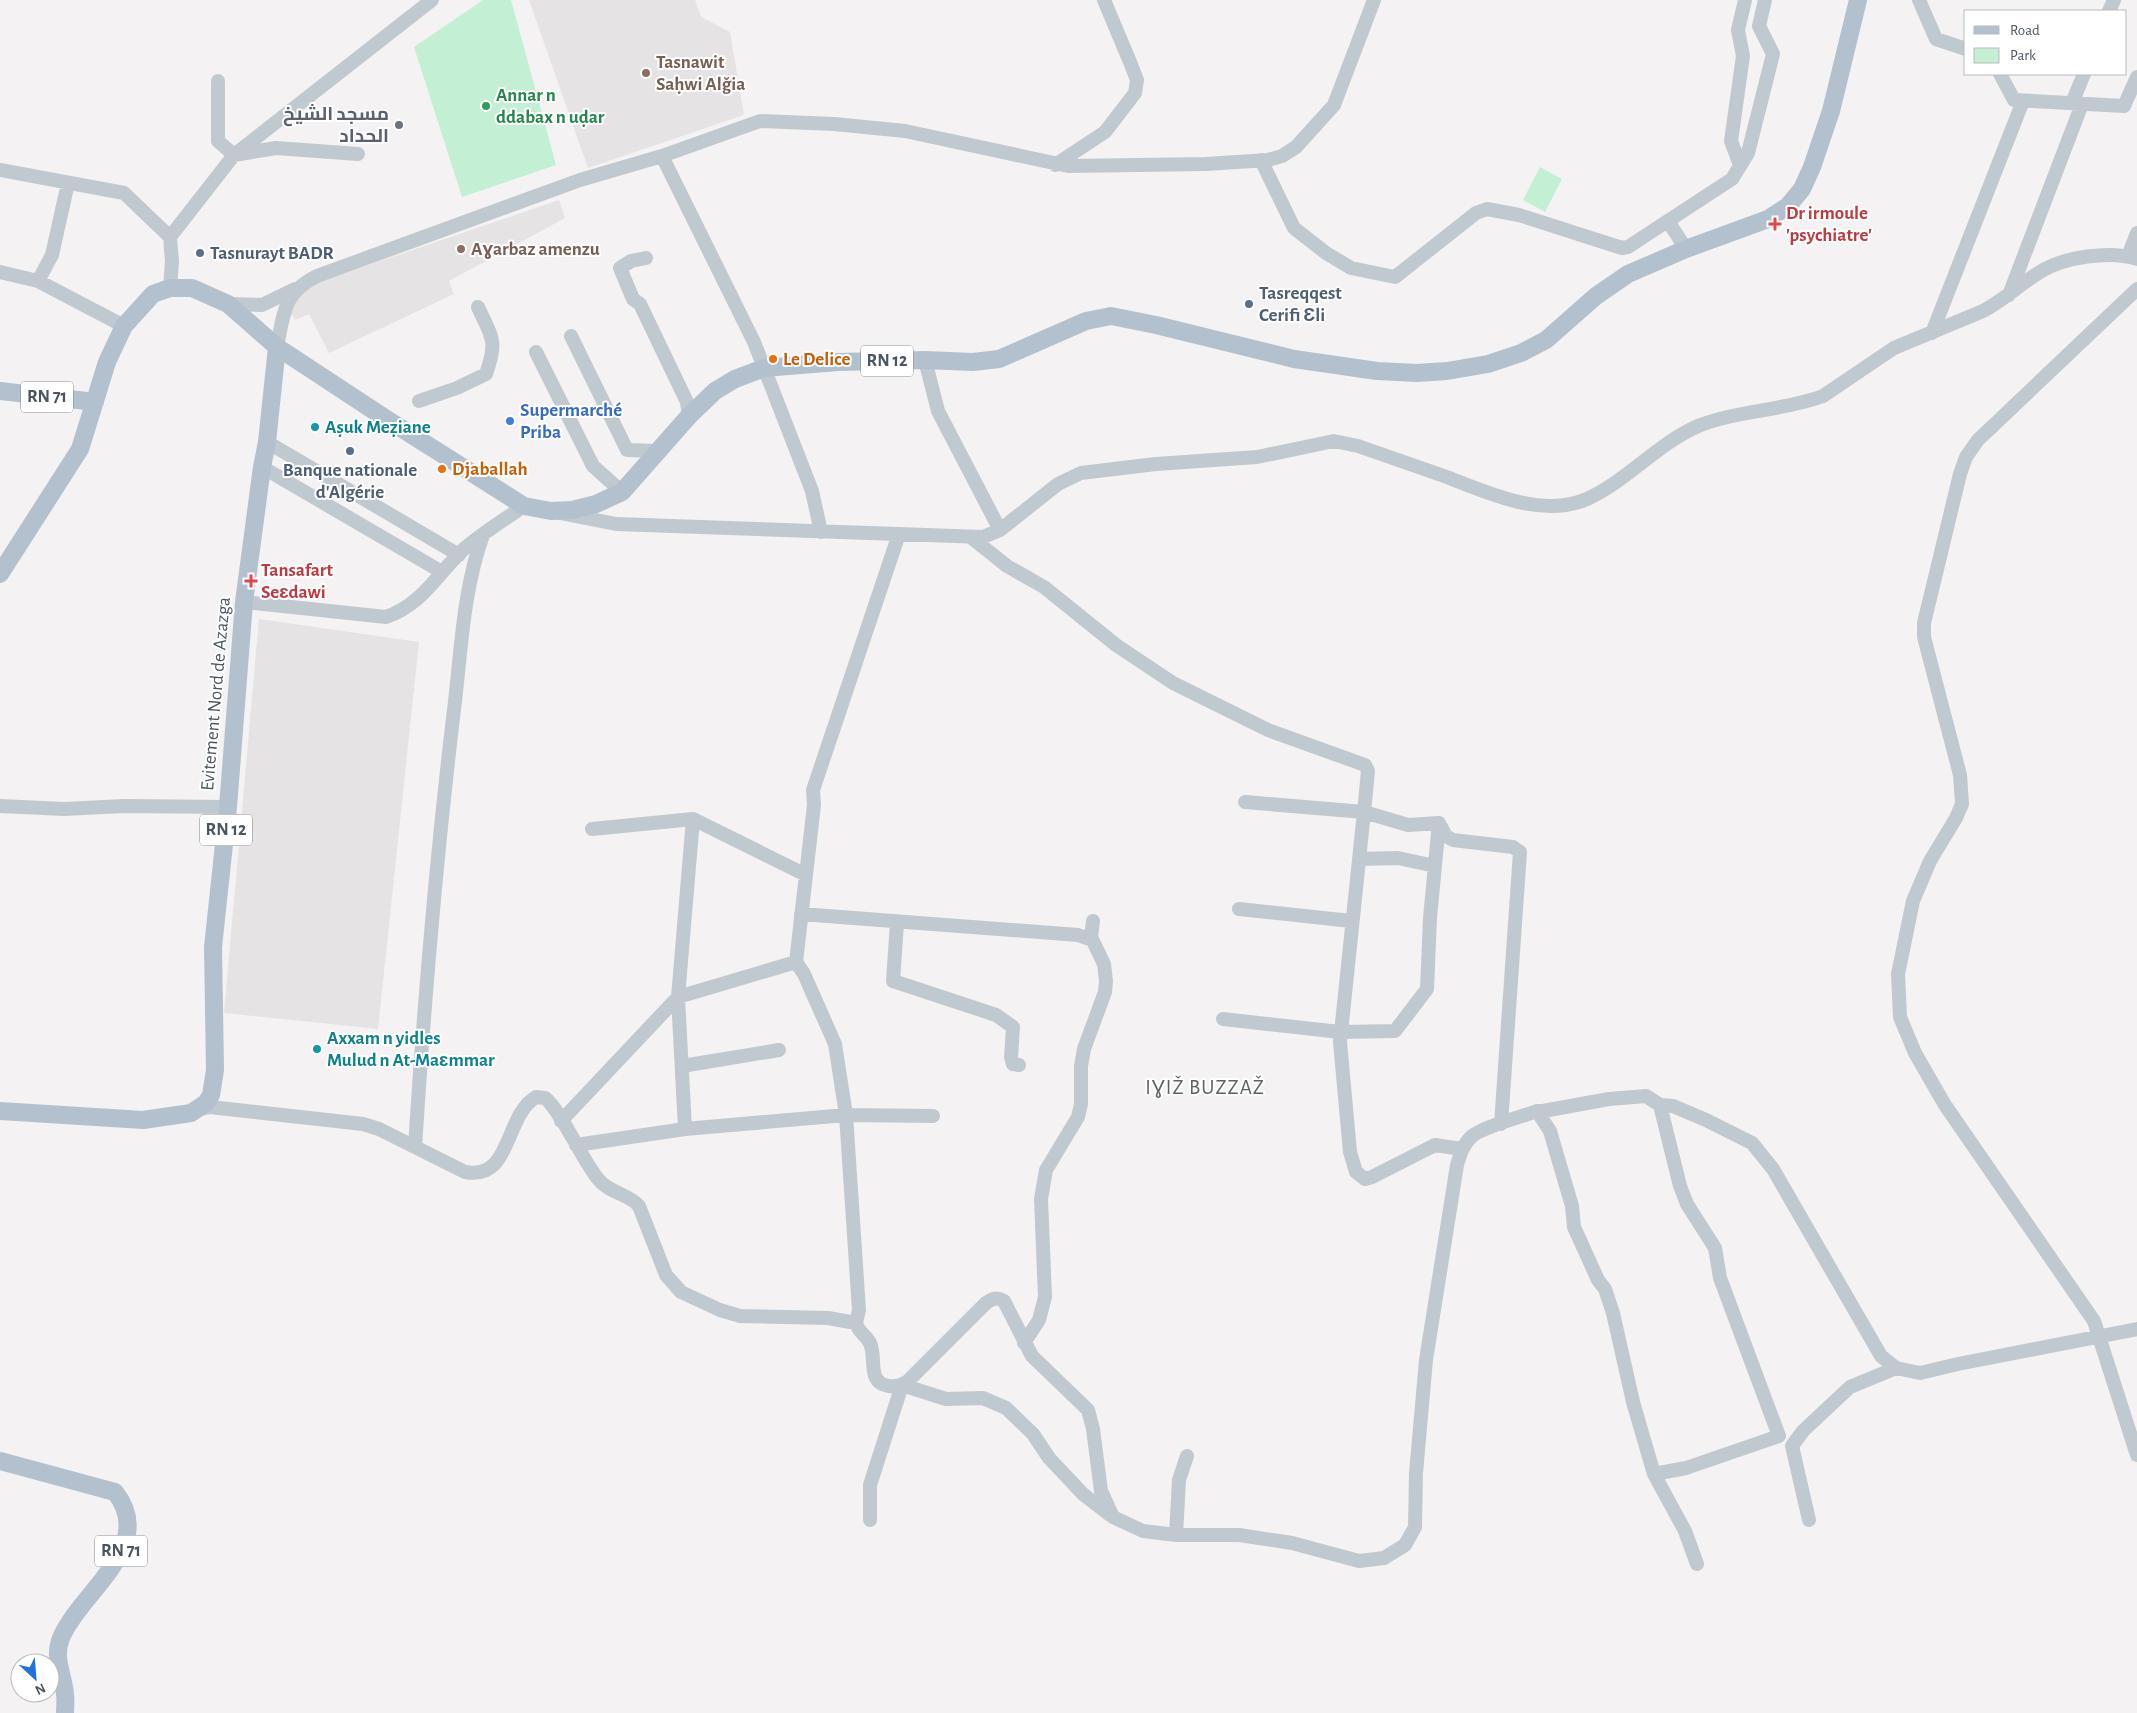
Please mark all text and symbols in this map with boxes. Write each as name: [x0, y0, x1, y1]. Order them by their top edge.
legend: [1964, 10, 2127, 75]
text: Road: [2010, 23, 2040, 38]
text: Park: [2010, 48, 2036, 63]
place label: Tasnawit Saḥwi Alǧia: [656, 53, 745, 94]
marker: Tasnawit Saḥwi Alǧia: [640, 67, 652, 79]
place label: Annar n ddabax n uḍar: [496, 86, 605, 127]
marker: Annar n ddabax n uḍar: [480, 100, 492, 112]
place label: مسجد الشيخ الحداد: [283, 104, 389, 146]
marker: مسجد الشيخ الحداد: [393, 119, 405, 131]
place label: Dr irmoule 'psychiatre': [1786, 204, 1872, 245]
marker: Dr irmoule 'psychiatre': [1768, 217, 1782, 231]
place label: Aɣarbaz amenzu: [471, 240, 600, 259]
marker: Aɣarbaz amenzu: [455, 243, 467, 255]
place label: Tasnurayt BADR: [210, 244, 334, 263]
marker: Tasnurayt BADR: [194, 247, 206, 259]
place label: Tasreqqest Cerifi Ɛli: [1259, 284, 1342, 325]
marker: Tasreqqest Cerifi Ɛli: [1243, 298, 1255, 310]
road number: RN 12: [861, 346, 913, 376]
place label: Le Delice: [783, 350, 850, 369]
marker: Le Delice: [767, 353, 779, 365]
road number: RN 71: [21, 382, 73, 412]
place label: Supermarché Priba: [520, 401, 622, 442]
marker: Supermarché Priba: [504, 415, 516, 427]
place label: Aṣuk Meẓiane: [325, 418, 431, 437]
marker: Aṣuk Meẓiane: [309, 421, 321, 433]
marker: Banque nationale d'Algérie: [344, 445, 356, 457]
place label: Djaballah: [452, 460, 528, 479]
place label: Banque nationale d'Algérie: [283, 461, 417, 502]
marker: Djaballah: [436, 463, 448, 475]
place label: Tansafart Seɛdawi: [261, 561, 334, 602]
marker: Tansafart Seɛdawi: [245, 575, 257, 587]
street label: Evitement Nord de Azazga: [198, 596, 234, 792]
road number: RN 12: [200, 814, 252, 846]
place label: Axxam n yidles Mulud n At-Maɛmmar: [327, 1029, 495, 1070]
marker: Axxam n yidles Mulud n At-Maɛmmar: [311, 1043, 323, 1055]
district label: IƔIŽ BUZZAŽ: [1145, 1075, 1265, 1098]
road number: RN 71: [95, 1535, 147, 1566]
north arrow: [10, 1653, 60, 1703]
text: N: [33, 1680, 48, 1697]

